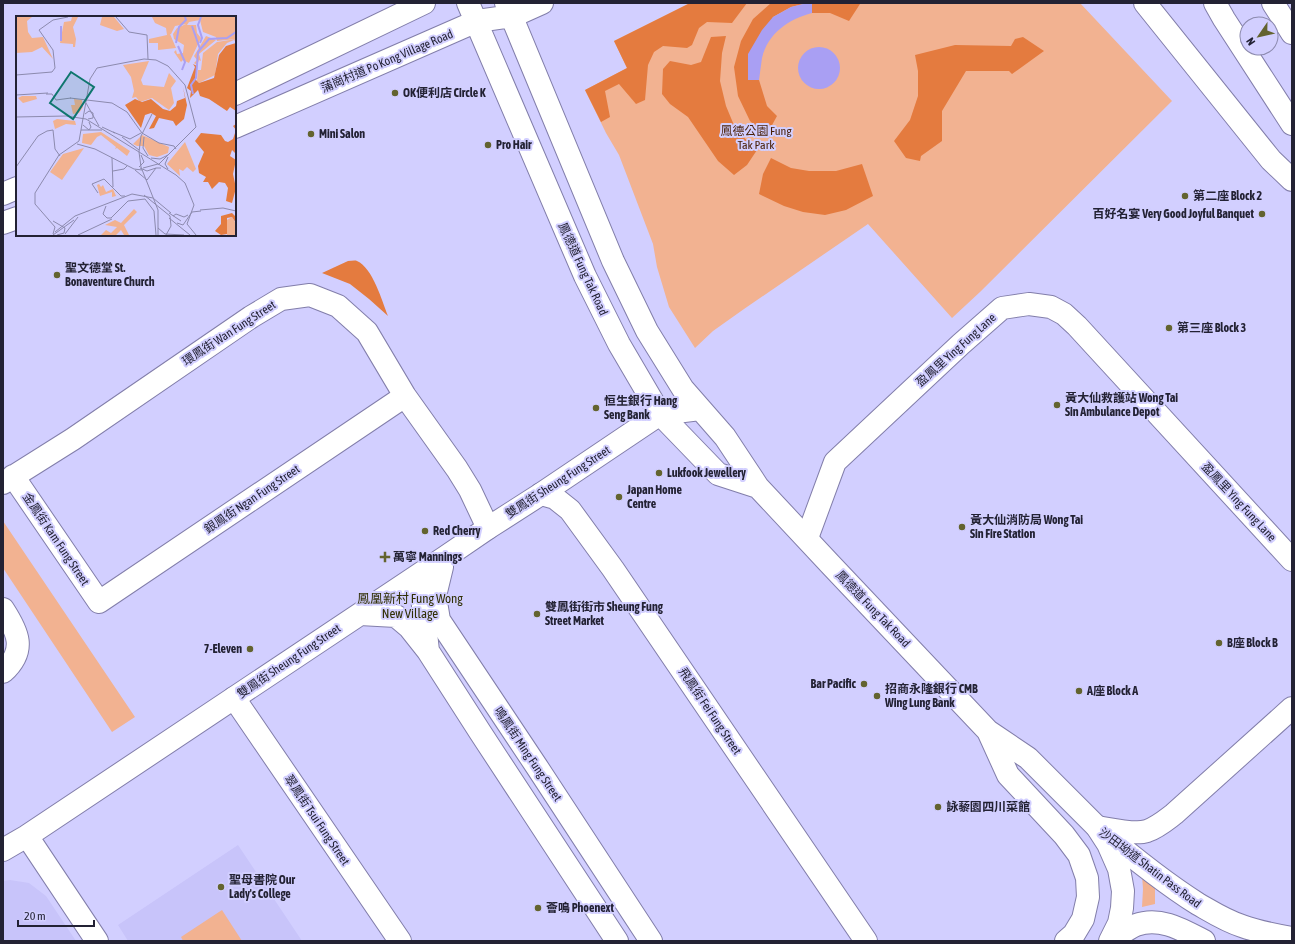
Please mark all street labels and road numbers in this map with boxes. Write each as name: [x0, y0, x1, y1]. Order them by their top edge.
street label: 蒲崗村道 Po Kong Village Road: [319, 27, 455, 95]
street label: 鳳德道 Fung Tak Road: [555, 220, 611, 318]
street label: 環鳳街 Wan Fung Street: [180, 297, 279, 368]
street label: 盈鳳里 Ying Fung Lane: [913, 310, 999, 390]
street label: 雙鳳街 Sheung Fung Street: [503, 443, 613, 521]
street label: 盈鳳里 Ying Fung Lane: [1199, 460, 1279, 544]
street label: 銀鳳街 Ngan Fung Street: [202, 462, 303, 536]
street label: 金鳳街 Kam Fung Street: [20, 490, 92, 588]
street label: 鳳德道 Fung Tak Road: [833, 568, 913, 650]
street label: 雙鳳街 Sheung Fung Street: [235, 621, 344, 701]
street label: 飛鳳街 Fei Fung Street: [676, 665, 745, 757]
street label: 鳴鳳街 Ming Fung Street: [491, 704, 565, 804]
street label: 翠鳳街 Tsui Fung Street: [282, 772, 353, 868]
street label: 沙田坳道 Shatin Pass Road: [1096, 825, 1204, 911]

